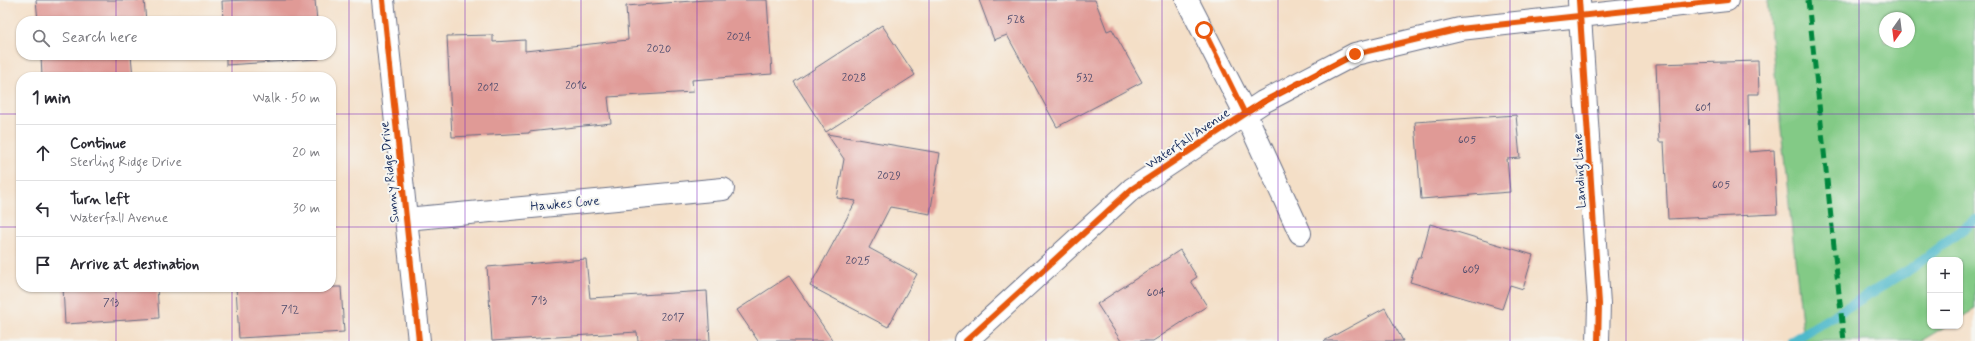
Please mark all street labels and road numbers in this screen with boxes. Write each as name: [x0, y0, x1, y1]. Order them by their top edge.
street label: Waterfall Avenue: [1143, 105, 1233, 173]
street label: Sunny Ridge Drive: [376, 121, 404, 223]
street label: Landing Lane: [1570, 133, 1592, 209]
street label: Hawkes Cove: [530, 193, 600, 215]

